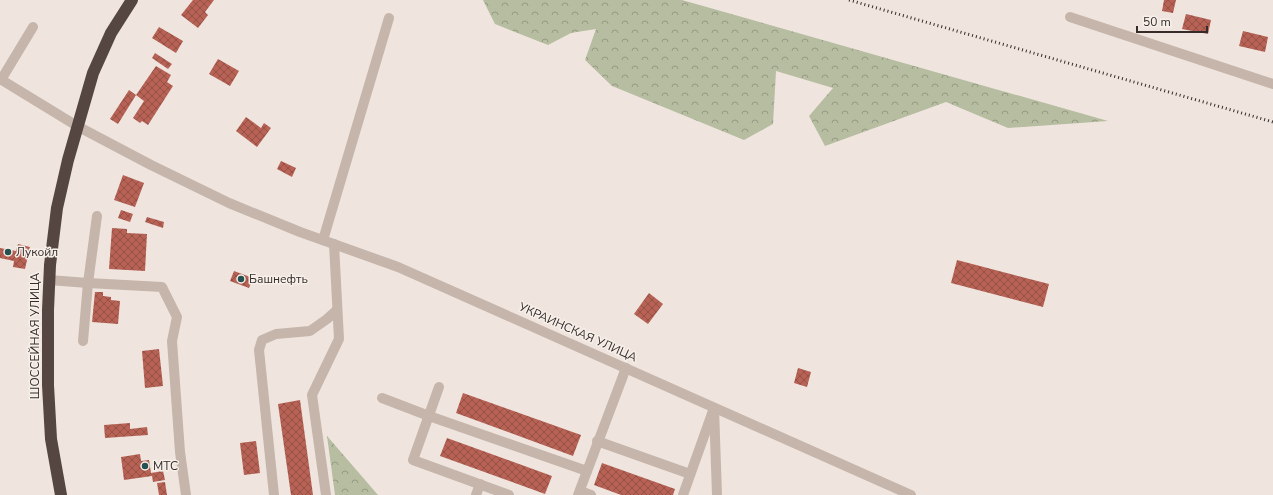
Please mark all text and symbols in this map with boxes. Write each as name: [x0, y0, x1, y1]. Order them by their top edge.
scale bar: [1137, 8, 1207, 34]
text: 50 m: [1143, 14, 1171, 30]
place label: Лукойл: [16, 244, 58, 260]
marker: Лукойл: [3, 247, 13, 257]
place label: Башнефть: [249, 271, 308, 287]
street label: ШОССЕЙНАЯ УЛИЦА: [27, 273, 43, 399]
marker: Башнефть: [236, 274, 246, 284]
street label: УКРАИНСКАЯ УЛИЦА: [515, 298, 640, 365]
place label: МТС: [153, 458, 178, 474]
marker: МТС: [140, 461, 150, 471]

